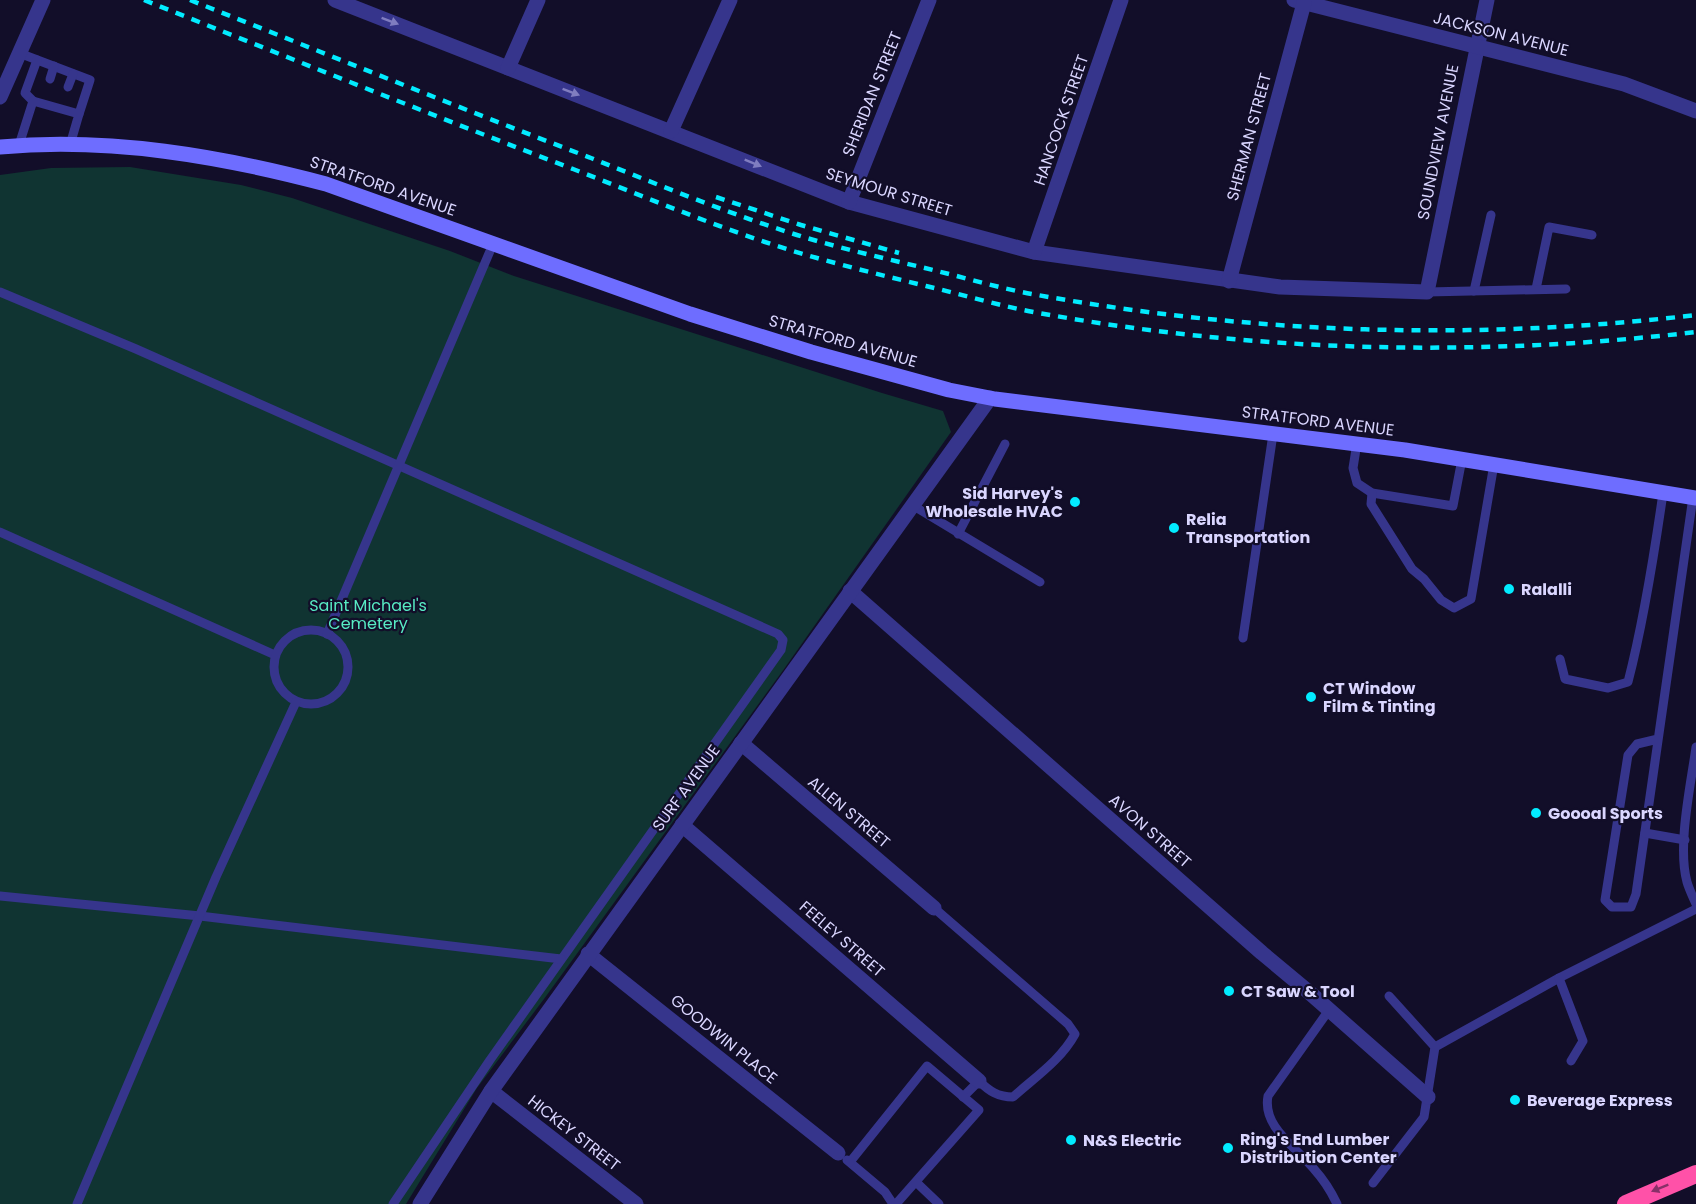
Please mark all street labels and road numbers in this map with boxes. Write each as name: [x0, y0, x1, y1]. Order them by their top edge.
street label: JACKSON AVENUE: [1431, 6, 1571, 62]
street label: SHERIDAN STREET: [836, 28, 908, 160]
street label: HANCOCK STREET: [1028, 51, 1094, 189]
street label: SOUNDVIEW AVENUE: [1412, 62, 1464, 222]
street label: SHERMAN STREET: [1221, 70, 1277, 203]
street label: STRATFORD AVENUE: [307, 150, 459, 222]
street label: SEYMOUR STREET: [823, 162, 955, 222]
street label: STRATFORD AVENUE: [766, 309, 920, 373]
street label: STRATFORD AVENUE: [1241, 400, 1395, 442]
street label: SURF AVENUE: [647, 740, 725, 836]
street label: ALLEN STREET: [803, 771, 895, 854]
street label: AVON STREET: [1104, 789, 1196, 874]
street label: FEELEY STREET: [794, 896, 890, 983]
street label: GOODWIN PLACE: [666, 989, 782, 1089]
street label: HICKEY STREET: [523, 1090, 625, 1177]

